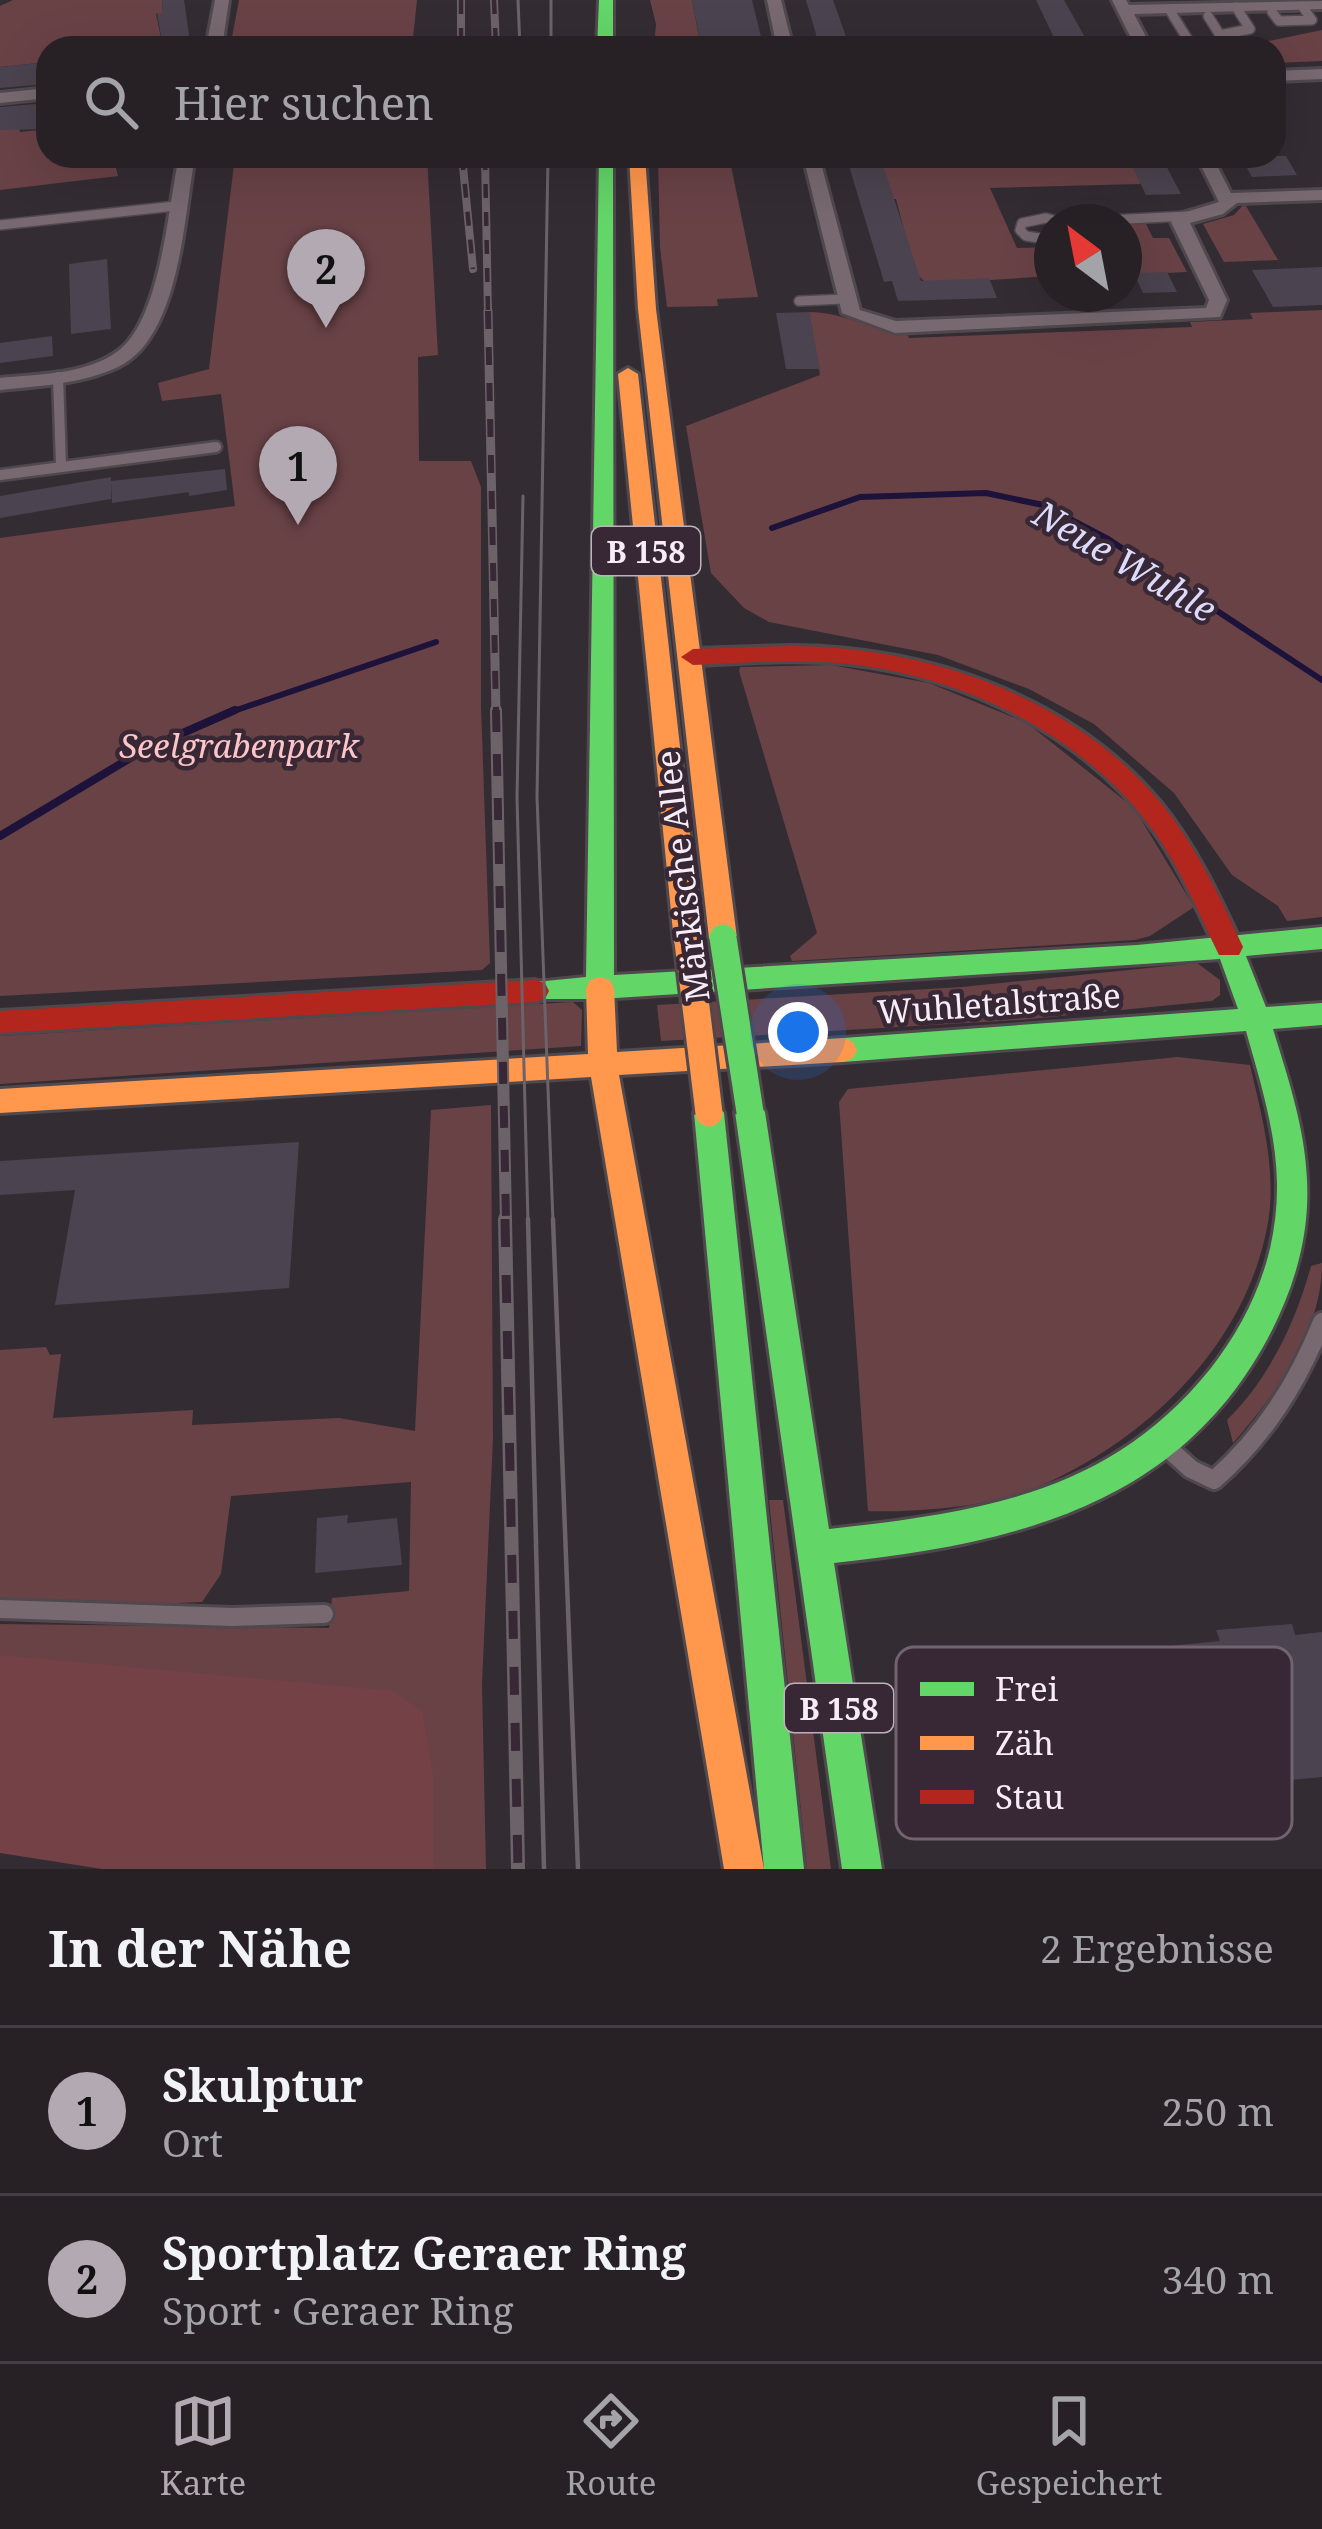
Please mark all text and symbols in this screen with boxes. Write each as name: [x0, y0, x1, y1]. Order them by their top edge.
search box: [36, 36, 1286, 168]
icon: search: [78, 69, 144, 135]
text: Hier suchen: [174, 72, 434, 133]
north arrow: [1034, 204, 1142, 312]
pin: 2: [287, 229, 365, 328]
pin: 1: [259, 426, 337, 525]
water label: Neue Wuhle: [1024, 488, 1226, 633]
road number: B 158: [592, 527, 700, 575]
park label: Seelgrabenpark: [119, 723, 360, 768]
street label: Märkische Allee: [644, 748, 720, 1004]
street label: Wuhletalstraße: [876, 972, 1122, 1034]
your location: [768, 1002, 828, 1062]
legend: [896, 1647, 1292, 1839]
text: Frei: [995, 1666, 1059, 1711]
road number: B 158: [785, 1684, 893, 1732]
text: Zäh: [995, 1720, 1054, 1765]
text: Stau: [995, 1774, 1064, 1819]
text: In der Nähe: [48, 1912, 352, 1982]
text: 2 Ergebnisse: [1040, 1921, 1274, 1974]
text: Skulptur: [162, 2054, 363, 2115]
text: 1: [76, 2084, 98, 2137]
text: 250 m: [1162, 2084, 1274, 2137]
text: Ort: [162, 2115, 223, 2168]
text: Sportplatz Geraer Ring: [162, 2222, 686, 2283]
text: 2: [76, 2252, 98, 2305]
text: 340 m: [1162, 2252, 1274, 2305]
text: Sport · Geraer Ring: [162, 2283, 514, 2336]
tab: Karte: [160, 2388, 246, 2505]
tab: Route: [565, 2388, 656, 2505]
tab: Gespeichert: [976, 2388, 1162, 2505]

